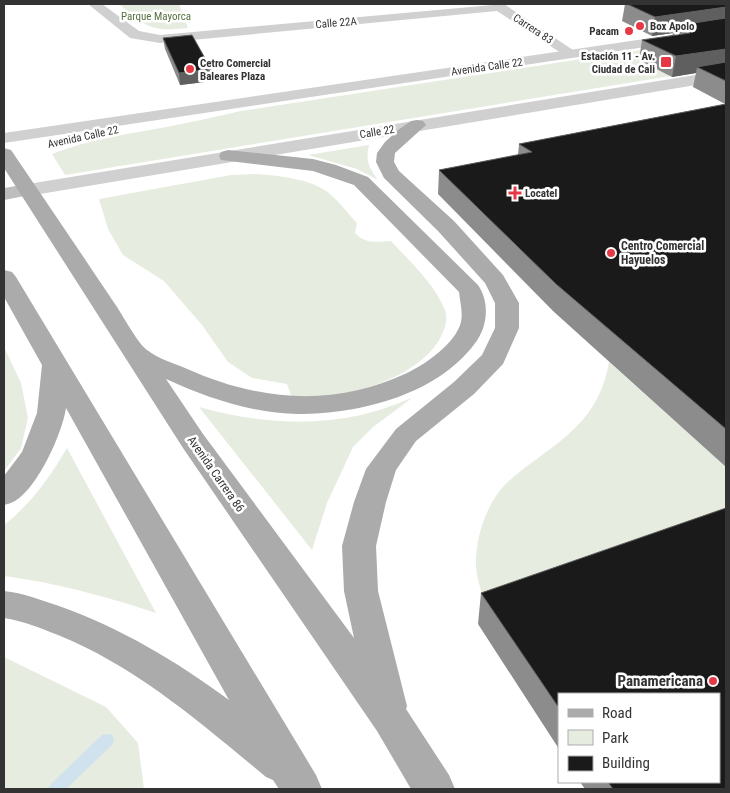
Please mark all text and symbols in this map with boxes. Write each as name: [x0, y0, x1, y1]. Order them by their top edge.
park label: Parque Mayorca: [121, 10, 191, 23]
street label: Carrera 83: [511, 11, 555, 47]
street label: Calle 22A: [315, 15, 358, 31]
marker: Box Apolo: [634, 20, 646, 32]
place label: Box Apolo: [650, 20, 695, 33]
place label: Pacam: [589, 25, 619, 38]
marker: Pacam: [623, 25, 635, 37]
place label: Estación 11 - Av. Ciudad de Cali: [581, 50, 655, 76]
marker: Estación 11 - Av. Ciudad de Cali: [659, 55, 673, 69]
street label: Avenida Calle 22: [450, 56, 524, 78]
place label: Cetro Comercial Baleares Plaza: [200, 57, 271, 83]
marker: Cetro Comercial Baleares Plaza: [184, 63, 196, 75]
street label: Avenida Calle 22: [46, 123, 120, 151]
street label: Calle 22: [359, 123, 395, 141]
marker: Locatel: [509, 187, 521, 199]
place label: Locatel: [525, 187, 558, 200]
place label: Centro Comercial Hayuelos: [621, 239, 704, 267]
marker: Centro Comercial Hayuelos: [605, 247, 617, 259]
street label: Avenida Carrera 86: [185, 433, 247, 515]
place label: Panamericana: [618, 672, 703, 690]
marker: Panamericana: [707, 675, 719, 687]
legend: [558, 693, 720, 783]
text: Road: [602, 704, 632, 722]
text: Park: [602, 729, 629, 747]
text: Building: [602, 754, 650, 772]

